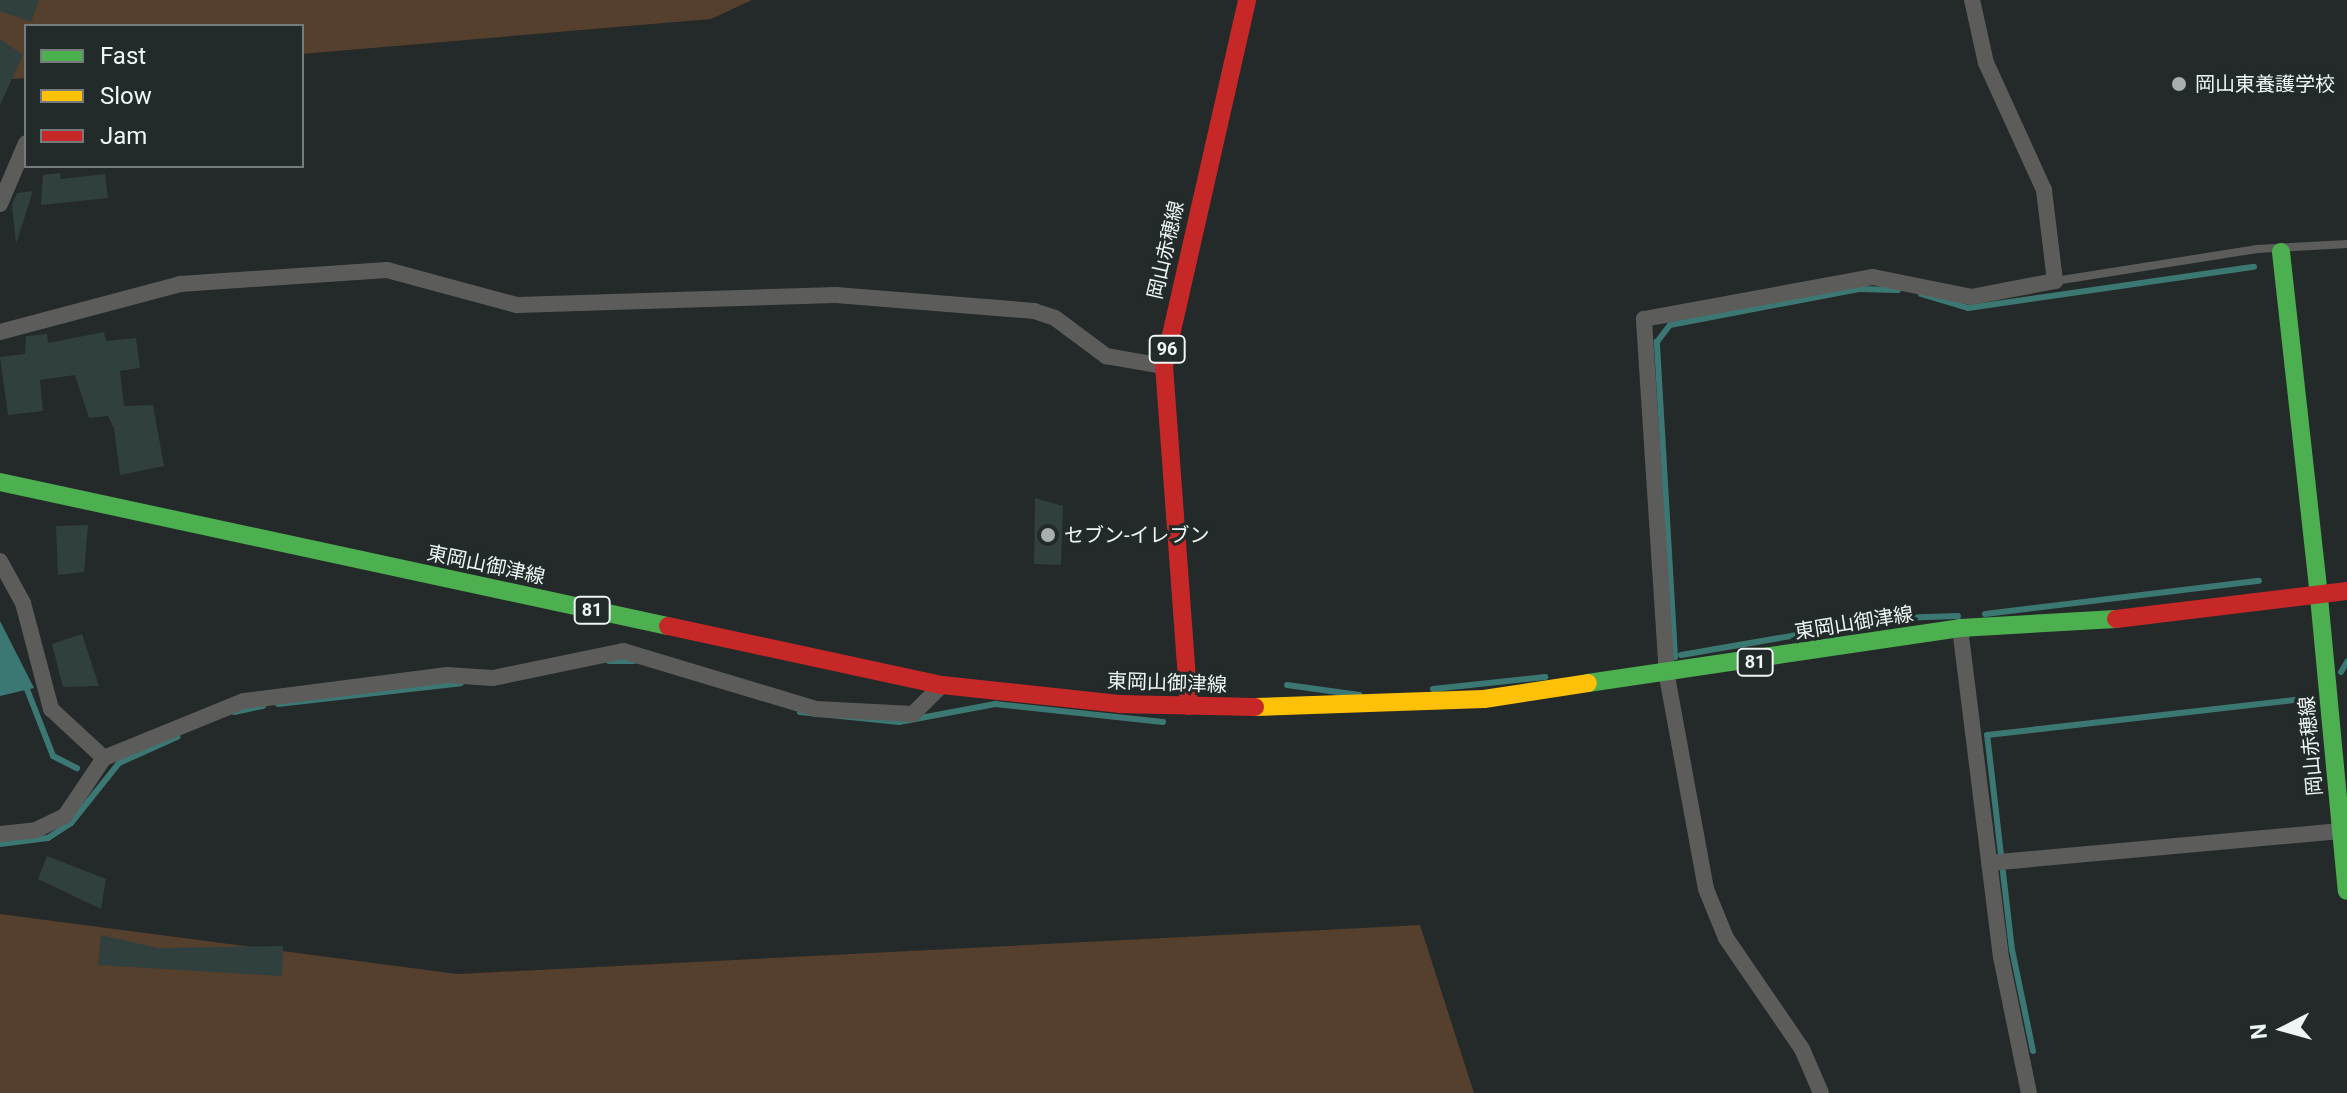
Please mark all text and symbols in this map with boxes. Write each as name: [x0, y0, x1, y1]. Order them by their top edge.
legend: [24, 24, 304, 168]
text: Fast: [100, 42, 146, 70]
place label: 岡山東養護学校: [2195, 72, 2335, 96]
marker: 岡山東養護学校: [2170, 75, 2188, 93]
text: Slow: [100, 82, 152, 110]
text: Jam: [100, 122, 147, 150]
street label: 岡山赤穂線: [1143, 199, 1189, 301]
road number: 96: [1147, 335, 1187, 363]
place label: セブン-イレブン: [1064, 523, 1210, 547]
marker: セブン-イレブン: [1039, 526, 1057, 544]
street label: 東岡山御津線: [425, 541, 547, 589]
road number: 81: [572, 596, 612, 624]
street label: 東岡山御津線: [1793, 602, 1915, 644]
road number: 81: [1735, 648, 1775, 676]
street label: 東岡山御津線: [1107, 669, 1227, 697]
street label: 岡山赤穂線: [2295, 695, 2327, 797]
north arrow: [2243, 989, 2323, 1069]
text: N: [2245, 1023, 2272, 1041]

